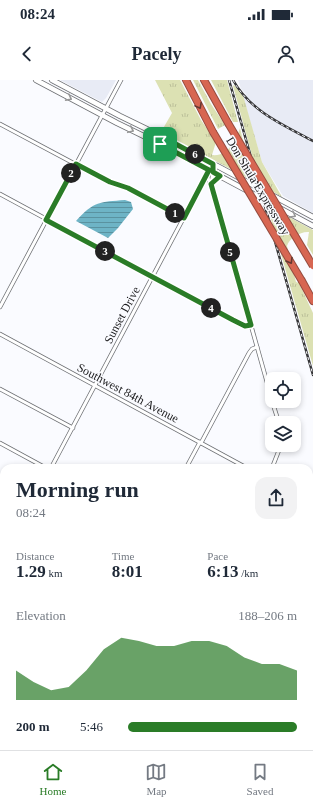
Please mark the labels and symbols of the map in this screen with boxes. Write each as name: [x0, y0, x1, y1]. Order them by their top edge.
one-way arrow: [65, 93, 72, 100]
one-way arrow: [194, 102, 202, 109]
one-way arrow: [127, 125, 135, 133]
pin: [143, 127, 177, 161]
street label: Don Shula Expressway: [223, 134, 293, 238]
pin: 6: [185, 144, 205, 164]
pin: 2: [61, 163, 81, 183]
pin: 1: [165, 203, 185, 223]
one-way arrow: [289, 210, 296, 218]
pin: 3: [95, 241, 115, 261]
pin: 5: [220, 242, 240, 262]
one-way arrow: [286, 257, 293, 264]
street label: Sunset Drive: [101, 284, 143, 346]
pin: 4: [201, 298, 221, 318]
street label: Southwest 84th Avenue: [75, 360, 181, 426]

